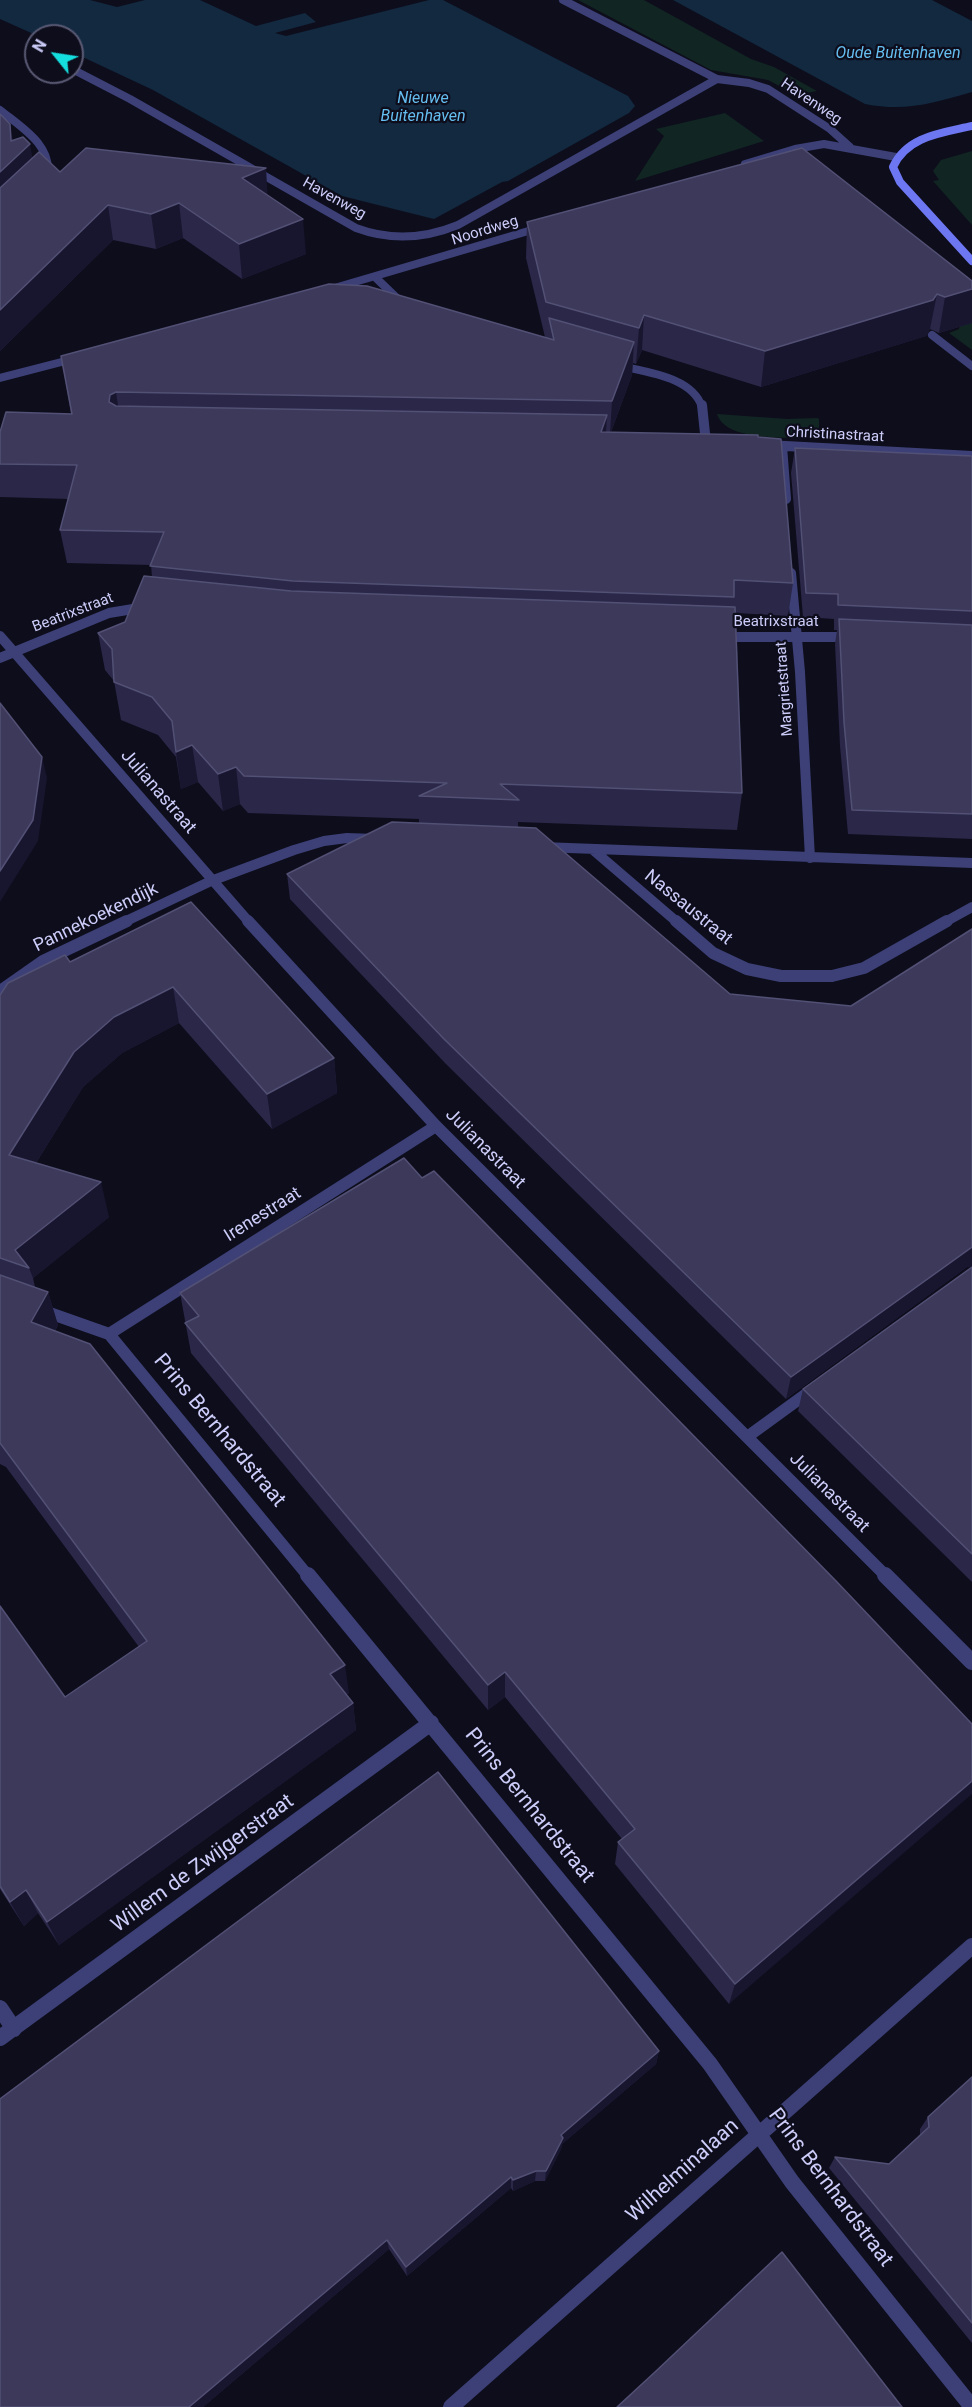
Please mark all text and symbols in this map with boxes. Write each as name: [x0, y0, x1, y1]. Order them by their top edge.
north arrow: [24, 24, 84, 84]
text: N: [29, 36, 51, 55]
water label: Oude Buitenhaven: [835, 44, 961, 64]
street label: Havenweg: [777, 75, 845, 129]
water label: Nieuwe Buitenhaven: [381, 89, 465, 127]
street label: Havenweg: [299, 174, 369, 224]
street label: Noordweg: [449, 212, 521, 250]
street label: Christinastraat: [786, 423, 884, 447]
street label: Beatrixstraat: [30, 589, 116, 637]
street label: Beatrixstraat: [733, 613, 819, 631]
street label: Margrietstraat: [773, 641, 797, 737]
street label: Julianastraat: [116, 745, 200, 839]
street label: Nassaustraat: [640, 866, 736, 950]
street label: Pannekoekendijk: [30, 879, 162, 957]
street label: Julianastraat: [440, 1104, 530, 1194]
street label: Irenestraat: [221, 1183, 305, 1247]
street label: Prins Bernhardstraat: [148, 1349, 290, 1513]
street label: Julianastraat: [784, 1448, 874, 1538]
street label: Prins Bernhardstraat: [459, 1723, 599, 1889]
street label: Willem de Zwijgerstraat: [107, 1789, 299, 1939]
street label: Prins Bernhardstraat: [762, 2104, 898, 2272]
street label: Wilhelminalaan: [622, 2114, 744, 2228]

